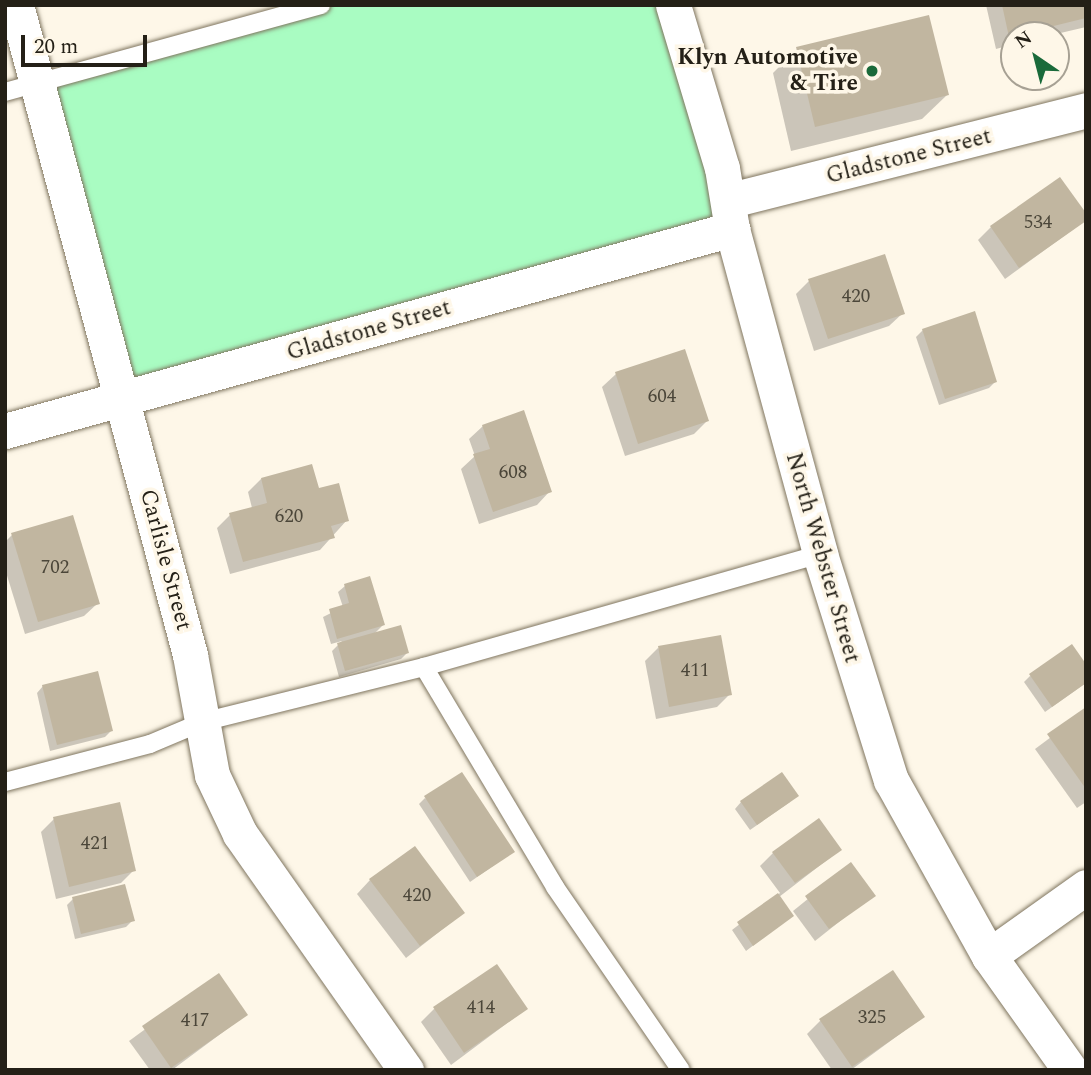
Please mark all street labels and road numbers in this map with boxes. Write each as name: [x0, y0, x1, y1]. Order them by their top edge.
street label: Gladstone Street: [823, 123, 995, 191]
street label: Gladstone Street: [284, 294, 454, 368]
street label: North Webster Street: [779, 450, 865, 666]
street label: Carlisle Street: [133, 486, 197, 634]

